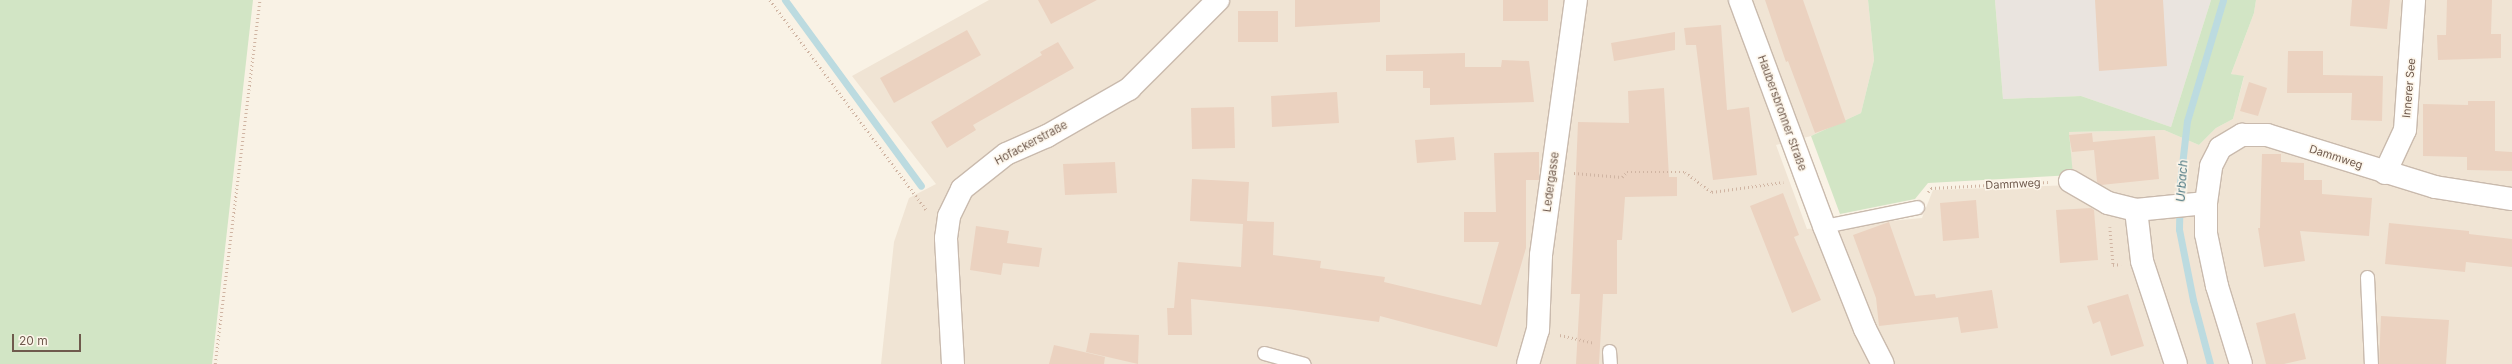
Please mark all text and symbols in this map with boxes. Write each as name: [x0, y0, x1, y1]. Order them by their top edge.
street label: Haubersbronner Straße: [1755, 53, 1809, 173]
street label: Innerer See: [2400, 58, 2418, 118]
street label: Hofackerstraße: [992, 118, 1070, 168]
street label: Dammweg: [2308, 142, 2364, 172]
street label: Ledergasse: [1540, 151, 1562, 213]
water label: Urbach: [2173, 159, 2191, 203]
street label: Dammweg: [1985, 176, 2041, 192]
scale bar: [14, 326, 83, 352]
text: 20 m: [19, 333, 48, 348]

